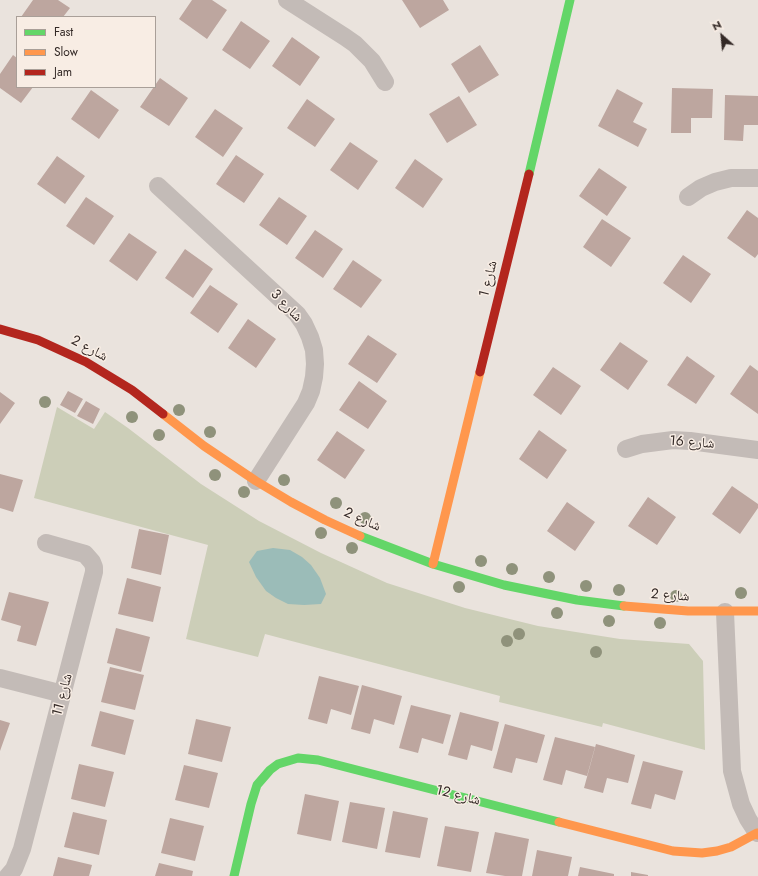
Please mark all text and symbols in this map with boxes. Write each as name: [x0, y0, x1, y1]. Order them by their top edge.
legend: [16, 16, 156, 88]
north arrow: [702, 16, 742, 56]
text: N: [709, 16, 724, 34]
text: Fast: [54, 23, 73, 41]
text: Slow: [54, 43, 78, 61]
text: Jam: [54, 63, 72, 81]
street label: شارع 1: [476, 259, 502, 299]
street label: شارع 3: [267, 286, 305, 326]
street label: شارع 2: [68, 332, 110, 366]
street label: شارع 16: [669, 433, 715, 453]
street label: شارع 2: [341, 504, 383, 536]
street label: شارع 2: [650, 586, 690, 606]
street label: شارع 11: [49, 672, 77, 718]
street label: شارع 12: [434, 782, 482, 810]

